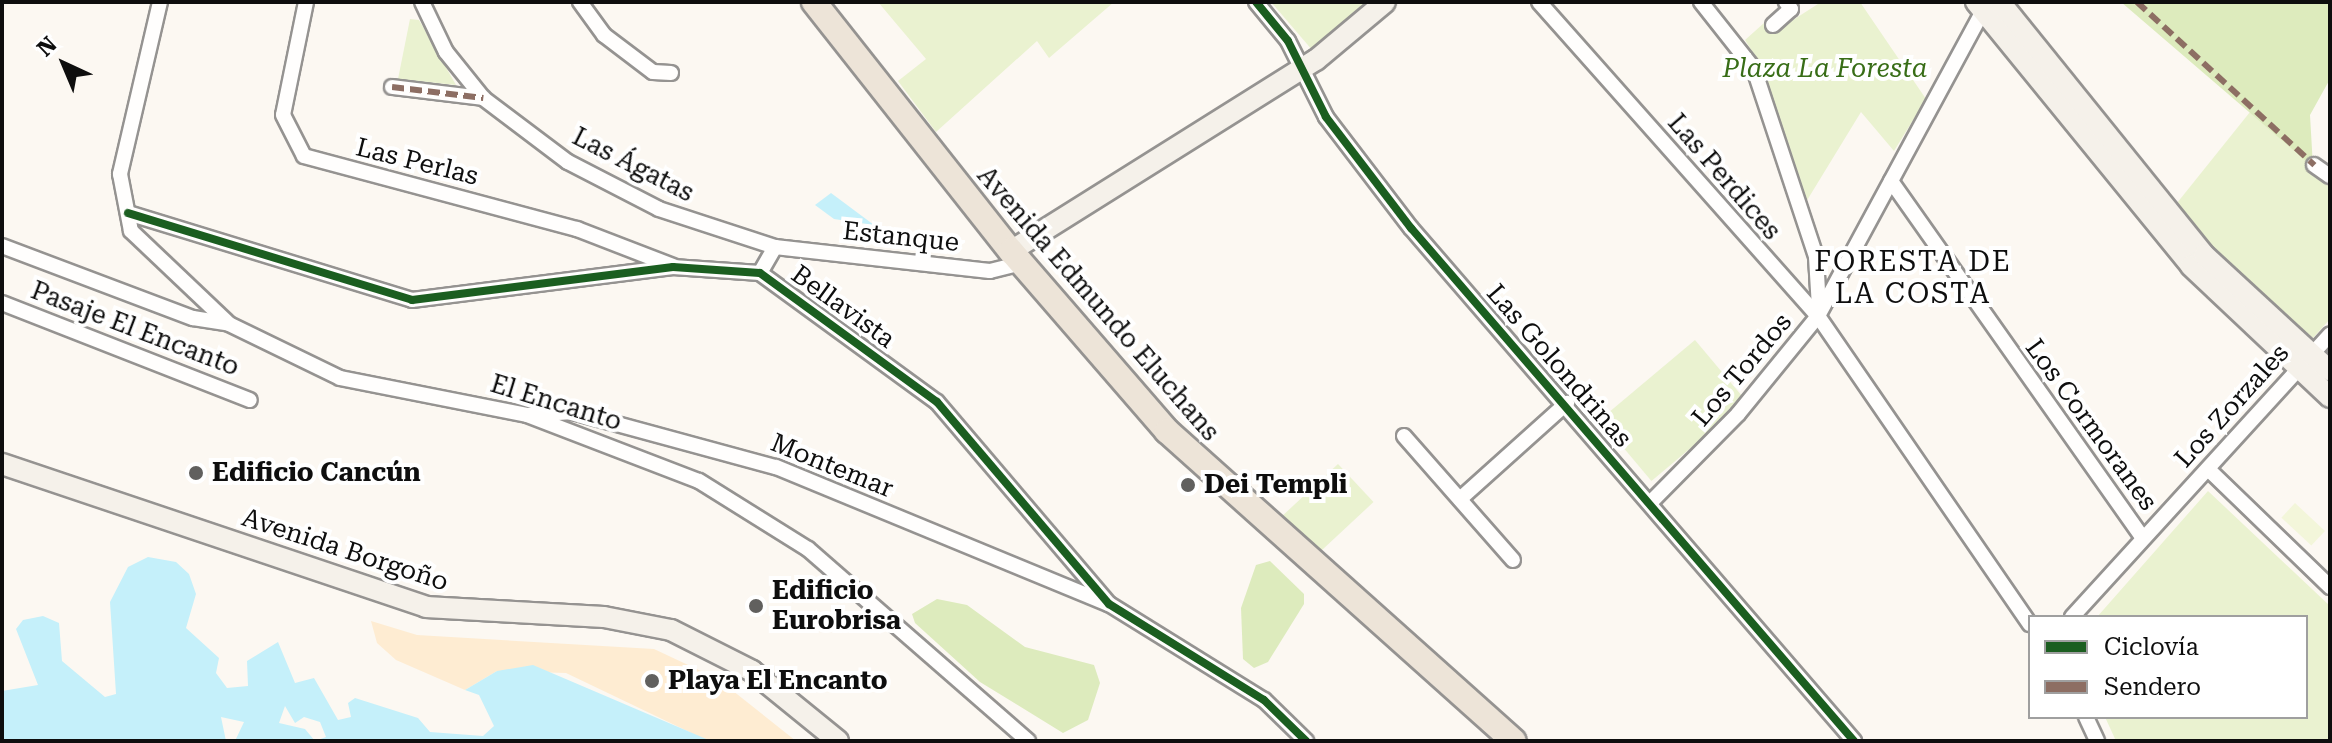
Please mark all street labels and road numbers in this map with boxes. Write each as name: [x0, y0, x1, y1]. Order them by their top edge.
street label: Las Perdices: [1661, 108, 1787, 246]
street label: Las Ágatas: [567, 121, 699, 209]
street label: Las Perlas: [353, 132, 481, 192]
street label: Avenida Edmundo Eluchans: [970, 160, 1226, 448]
street label: Estanque: [841, 215, 961, 259]
street label: Bellavista: [785, 259, 901, 355]
street label: Pasaje El Encanto: [26, 275, 244, 383]
street label: Las Golondrinas: [1480, 278, 1638, 454]
street label: Los Tordos: [1686, 307, 1798, 433]
street label: Los Cormoranes: [2018, 333, 2164, 517]
street label: Los Zorzales: [2168, 338, 2296, 474]
street label: El Encanto: [487, 368, 625, 438]
street label: Montemar: [766, 427, 898, 505]
street label: Avenida Borgoño: [238, 502, 452, 598]

